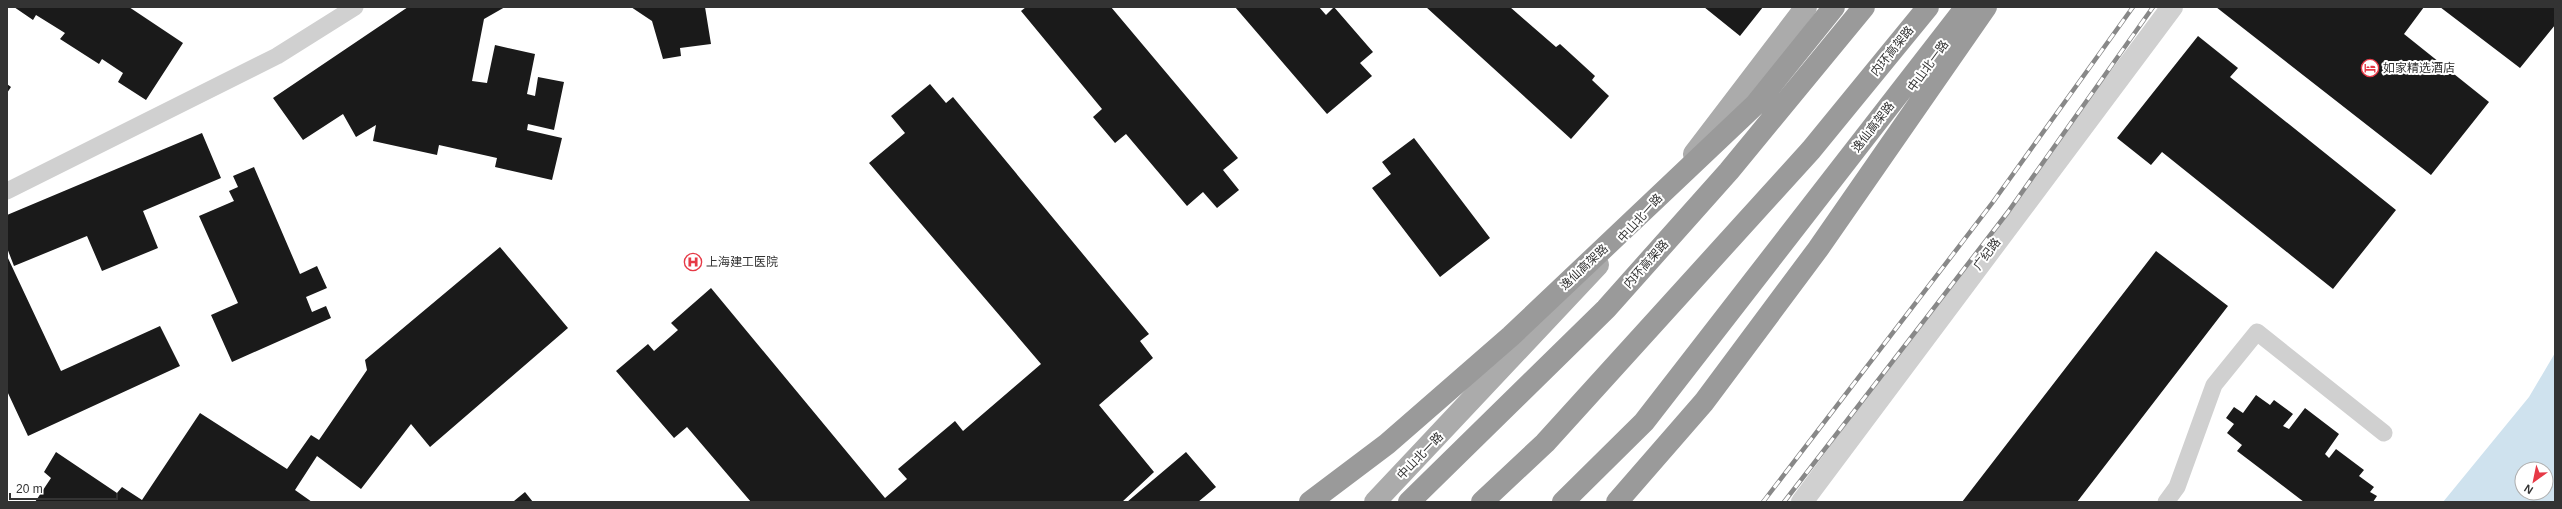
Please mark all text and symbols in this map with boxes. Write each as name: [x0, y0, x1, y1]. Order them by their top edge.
street label: 内环高架路: [1868, 23, 1916, 79]
street label: 中山北一路: [1905, 38, 1951, 94]
hotel icon: 如家精选酒店: [2360, 58, 2380, 78]
place label: 如家精选酒店: [2383, 61, 2455, 75]
street label: 逸仙高架路: [1849, 99, 1897, 155]
street label: 中山北一路: [1615, 191, 1665, 245]
street label: 广纪路: [1971, 235, 2003, 273]
street label: 内环高架路: [1621, 237, 1671, 291]
street label: 逸仙高架路: [1557, 241, 1611, 293]
hospital icon: 上海建工医院: [683, 252, 703, 272]
place label: 上海建工医院: [706, 255, 778, 269]
street label: 中山北一路: [1394, 430, 1446, 482]
north arrow: [2514, 461, 2554, 501]
scale bar: [10, 475, 117, 501]
text: 20 m: [16, 482, 43, 496]
text: N: [2522, 482, 2535, 497]

